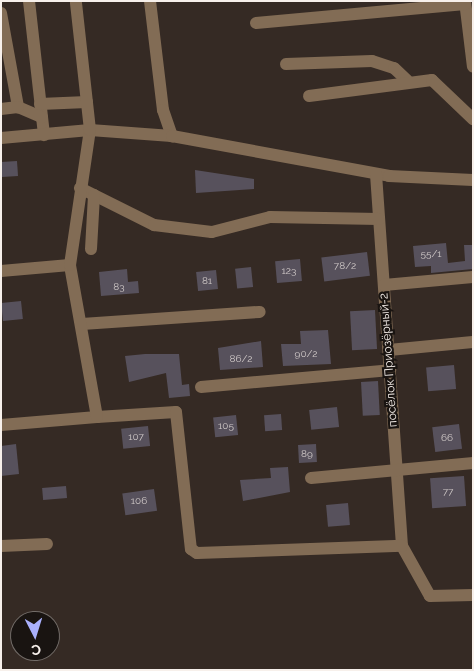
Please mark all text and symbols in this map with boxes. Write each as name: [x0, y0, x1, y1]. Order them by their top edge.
house number: 55/1: [420, 248, 442, 260]
house number: 78/2: [334, 260, 356, 272]
house number: 123: [282, 265, 296, 277]
house number: 81: [202, 275, 212, 287]
house number: 83: [113, 281, 125, 293]
street label: посёлок Приозёрный-2: [377, 292, 401, 428]
house number: 90/2: [295, 348, 317, 360]
house number: 86/2: [230, 353, 252, 365]
house number: 105: [218, 420, 234, 432]
house number: 107: [128, 431, 144, 443]
house number: 66: [441, 432, 453, 444]
house number: 89: [301, 448, 313, 460]
house number: 77: [443, 486, 453, 498]
house number: 106: [131, 495, 147, 507]
north arrow: [10, 611, 60, 661]
text: С: [31, 642, 42, 658]

